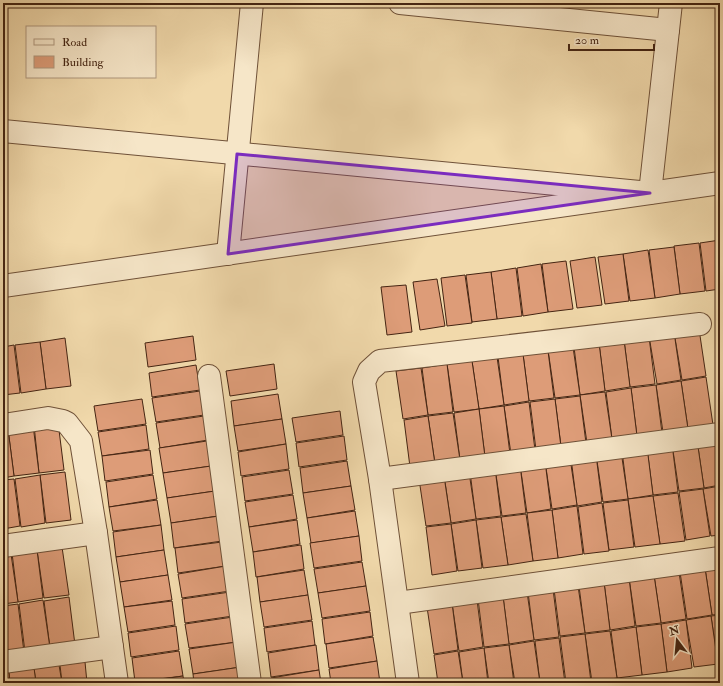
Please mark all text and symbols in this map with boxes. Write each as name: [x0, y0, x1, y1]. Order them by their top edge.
legend: [26, 26, 156, 78]
scale bar: [569, 26, 654, 52]
text: 20 m: [575, 33, 600, 48]
text: Road: [62, 35, 87, 50]
text: Building: [62, 55, 105, 70]
north arrow: [657, 620, 697, 660]
text: N: [667, 623, 682, 639]

